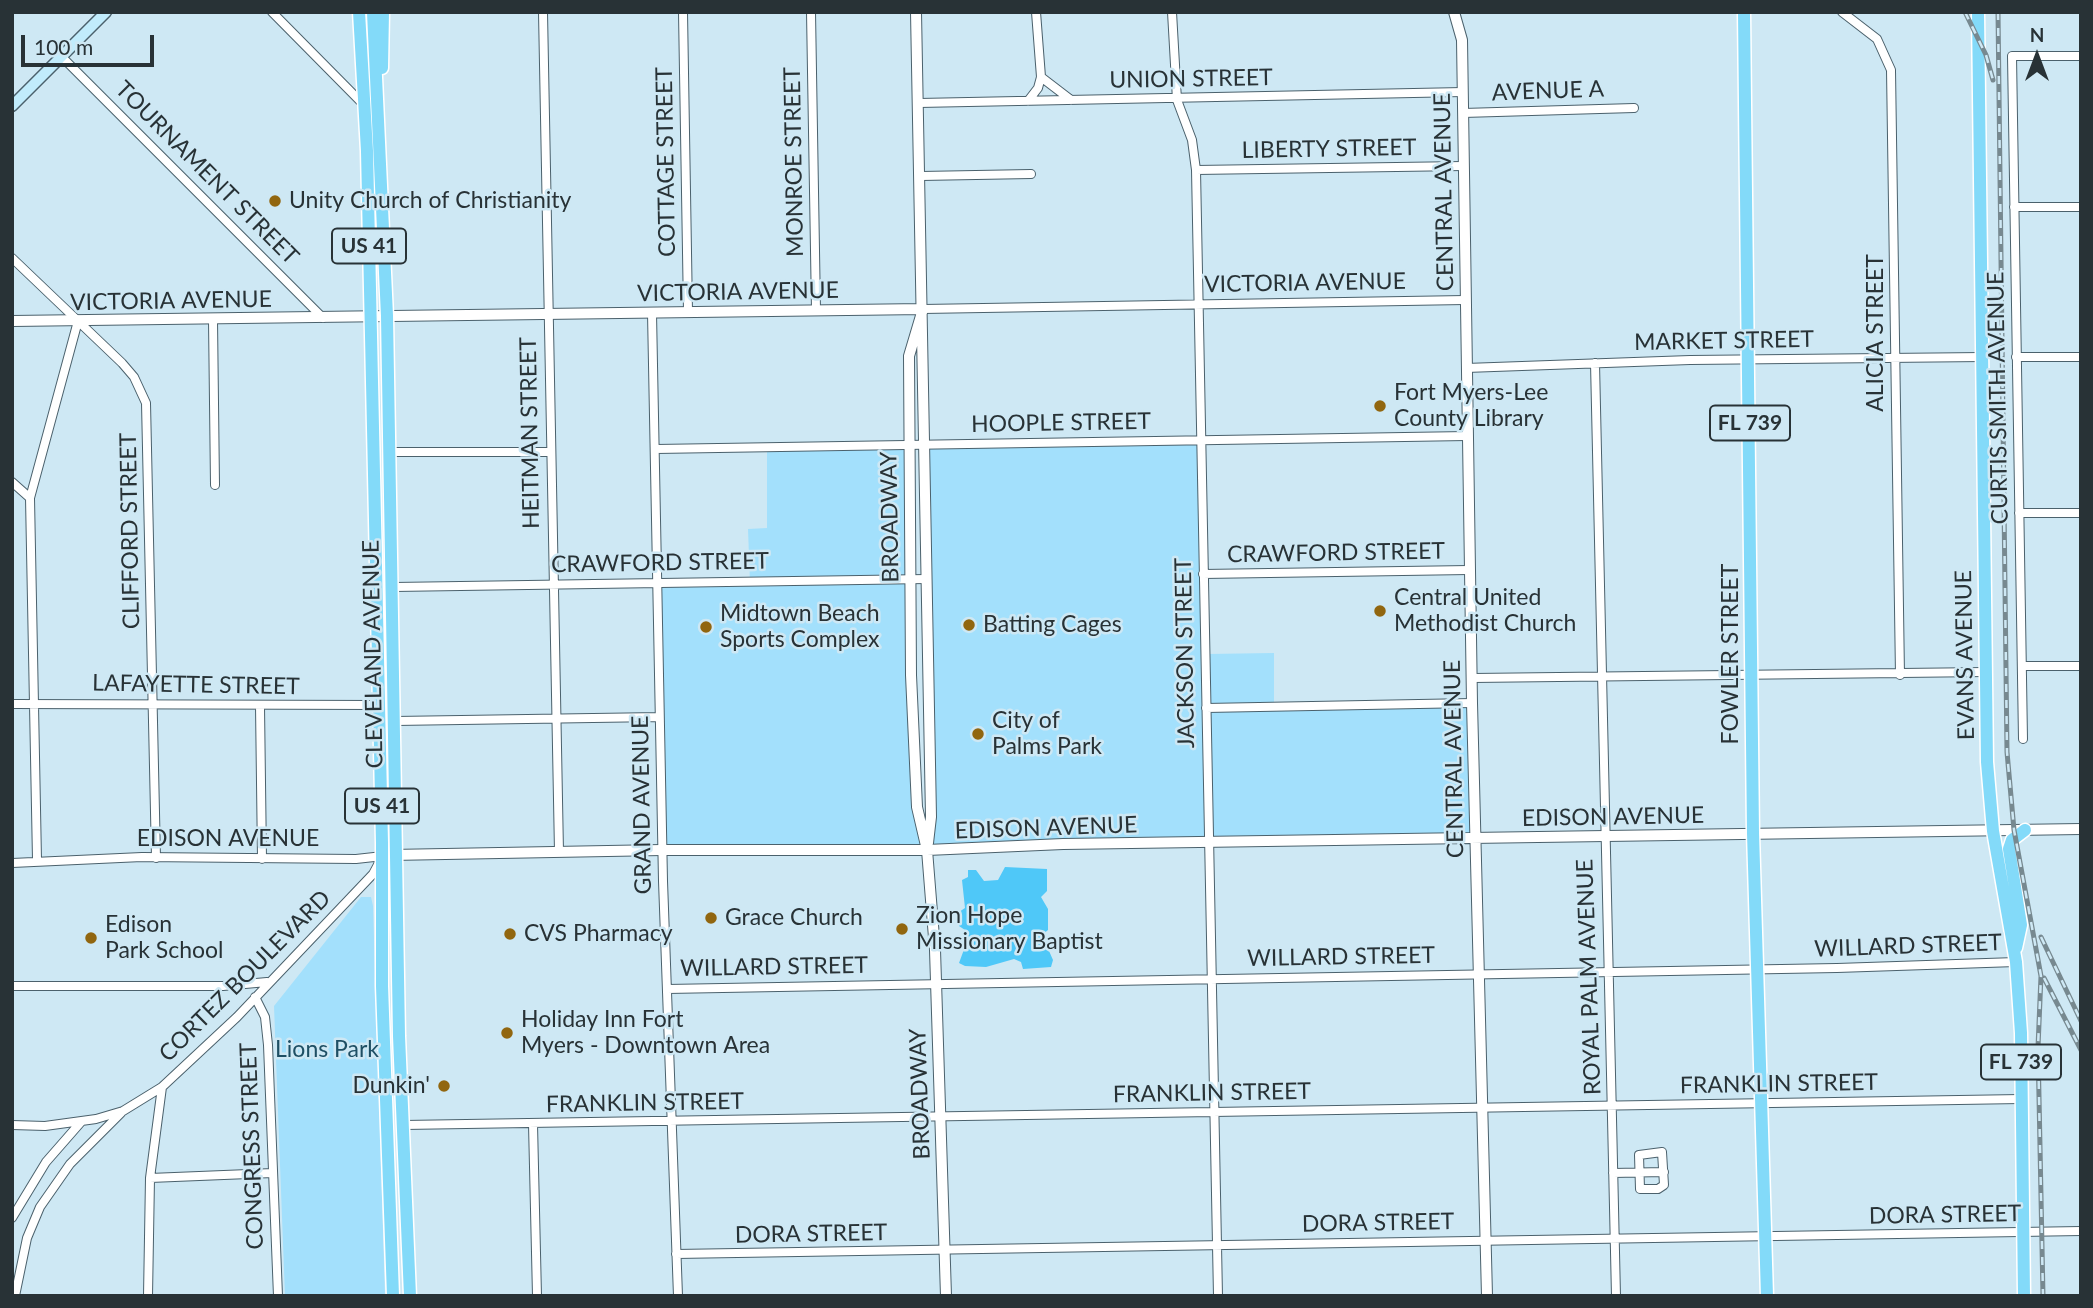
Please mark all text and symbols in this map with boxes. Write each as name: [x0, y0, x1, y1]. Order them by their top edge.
scale bar: [24, 21, 158, 65]
north arrow: [2002, 21, 2072, 91]
text: N: [2030, 23, 2044, 46]
text: 100 m: [34, 34, 93, 59]
street label: UNION STREET: [1109, 64, 1273, 94]
street label: COTTAGE STREET: [651, 67, 681, 257]
street label: MONROE STREET: [779, 67, 809, 257]
street label: AVENUE A: [1491, 75, 1605, 107]
street label: TOURNAMENT STREET: [110, 76, 304, 270]
street label: CENTRAL AVENUE: [1428, 93, 1460, 291]
street label: LIBERTY STREET: [1241, 134, 1417, 164]
place label: Unity Church of Christianity: [289, 187, 571, 215]
marker: Unity Church of Christianity: [267, 193, 283, 209]
road number: US 41: [332, 229, 406, 264]
street label: ALICIA STREET: [1862, 254, 1890, 412]
street label: VICTORIA AVENUE: [1204, 267, 1406, 299]
street label: CURTIS SMITH AVENUE: [1982, 271, 2014, 525]
street label: VICTORIA AVENUE: [637, 276, 839, 308]
street label: VICTORIA AVENUE: [70, 285, 272, 317]
street label: MARKET STREET: [1634, 326, 1814, 356]
street label: HEITMAN STREET: [515, 337, 545, 529]
place label: Fort Myers-Lee County Library: [1394, 379, 1548, 433]
marker: Fort Myers-Lee County Library: [1372, 398, 1388, 414]
road number: FL 739: [1710, 406, 1790, 440]
street label: HOOPLE STREET: [971, 408, 1151, 438]
street label: CLIFFORD STREET: [114, 433, 146, 629]
street label: BROADWAY: [875, 451, 905, 583]
street label: CRAWFORD STREET: [1227, 537, 1445, 569]
street label: CLEVELAND AVENUE: [357, 539, 389, 769]
street label: CRAWFORD STREET: [551, 547, 769, 579]
street label: JACKSON STREET: [1170, 558, 1200, 748]
street label: FOWLER STREET: [1717, 564, 1745, 744]
street label: EVANS AVENUE: [1950, 570, 1980, 740]
place label: Central United Methodist Church: [1394, 584, 1576, 638]
place label: Midtown Beach Sports Complex: [720, 600, 880, 654]
marker: Central United Methodist Church: [1372, 603, 1388, 619]
place label: Batting Cages: [983, 611, 1122, 639]
marker: Batting Cages: [961, 617, 977, 633]
marker: Midtown Beach Sports Complex: [698, 619, 714, 635]
street label: CENTRAL AVENUE: [1438, 660, 1470, 858]
street label: LAFAYETTE STREET: [92, 669, 300, 701]
place label: City of Palms Park: [992, 707, 1102, 761]
street label: GRAND AVENUE: [627, 715, 657, 895]
marker: City of Palms Park: [970, 726, 986, 742]
road number: US 41: [345, 788, 419, 824]
street label: EDISON AVENUE: [1522, 802, 1704, 832]
street label: EDISON AVENUE: [954, 811, 1138, 845]
street label: EDISON AVENUE: [137, 825, 319, 853]
street label: ROYAL PALM AVENUE: [1571, 859, 1607, 1095]
street label: CORTEZ BOULEVARD: [154, 885, 336, 1067]
place label: Zion Hope Missionary Baptist: [916, 902, 1103, 956]
place label: Grace Church: [725, 904, 863, 932]
marker: Grace Church: [703, 910, 719, 926]
place label: Edison Park School: [105, 911, 224, 965]
place label: CVS Pharmacy: [524, 920, 673, 948]
marker: Zion Hope Missionary Baptist: [894, 921, 910, 937]
marker: CVS Pharmacy: [502, 926, 518, 942]
street label: WILLARD STREET: [1814, 929, 2002, 963]
marker: Edison Park School: [83, 930, 99, 946]
street label: WILLARD STREET: [1247, 942, 1435, 972]
street label: WILLARD STREET: [680, 952, 868, 982]
place label: Holiday Inn Fort Myers - Downtown Area: [521, 1006, 770, 1060]
marker: Holiday Inn Fort Myers - Downtown Area: [499, 1025, 515, 1041]
street label: BROADWAY: [904, 1028, 936, 1160]
park label: Lions Park: [275, 1036, 379, 1064]
street label: CONGRESS STREET: [235, 1042, 269, 1250]
road number: FL 739: [1981, 1044, 2061, 1080]
street label: FRANKLIN STREET: [1680, 1068, 1878, 1100]
place label: Dunkin': [353, 1072, 430, 1100]
street label: FRANKLIN STREET: [1113, 1077, 1311, 1109]
marker: Dunkin': [436, 1078, 452, 1094]
street label: FRANKLIN STREET: [546, 1087, 744, 1119]
street label: DORA STREET: [1869, 1200, 2021, 1230]
street label: DORA STREET: [1302, 1208, 1454, 1238]
street label: DORA STREET: [735, 1219, 887, 1249]

